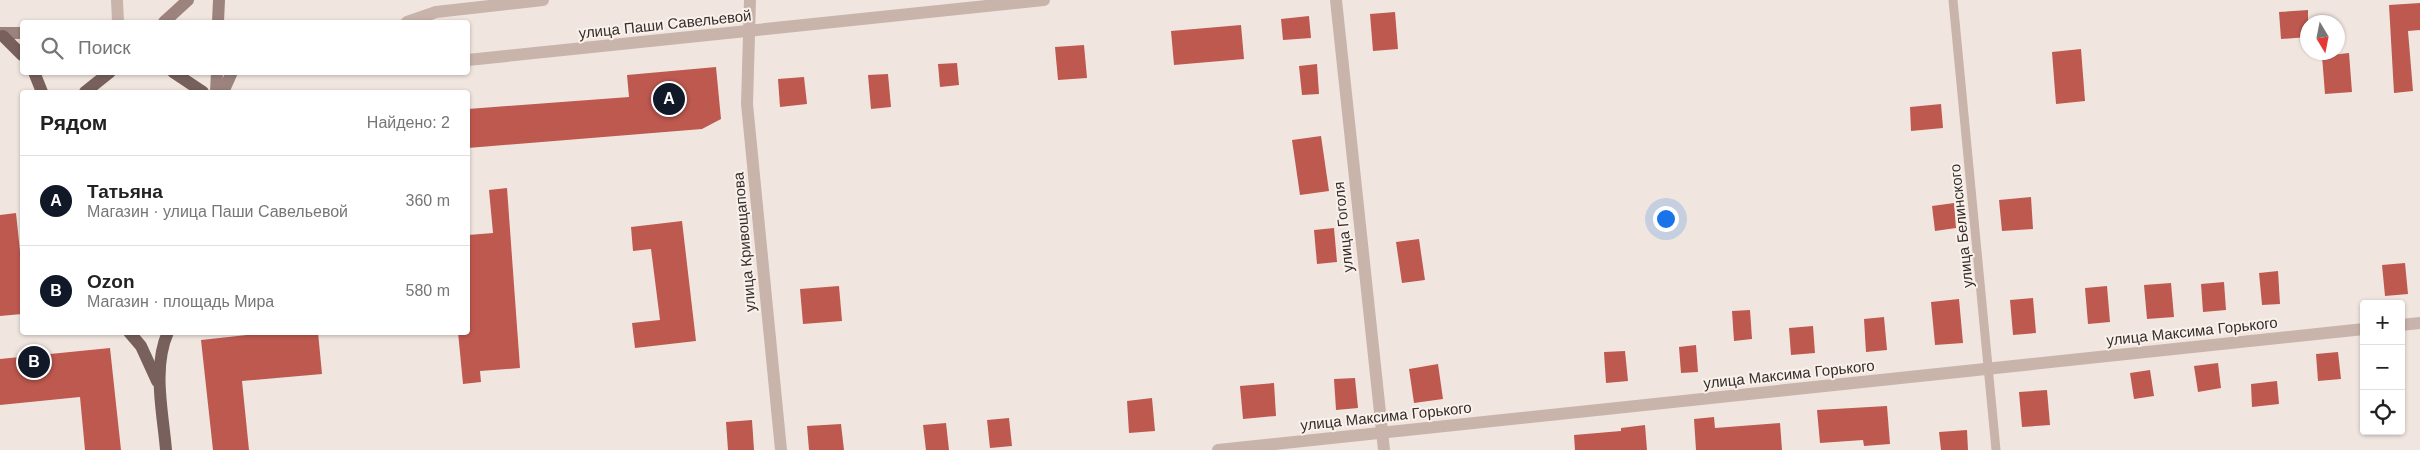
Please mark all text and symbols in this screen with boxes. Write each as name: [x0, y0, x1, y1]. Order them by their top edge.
street label: улица Паши Савельевой: [578, 6, 752, 42]
north arrow: [2300, 15, 2345, 60]
search box: [20, 20, 470, 75]
icon: search: [38, 34, 66, 62]
text: Поиск: [78, 37, 131, 58]
pin: A: [653, 80, 685, 118]
text: Рядом: [40, 111, 107, 134]
text: Найдено: 2: [367, 114, 450, 131]
street label: улица Белинского: [1946, 163, 1976, 289]
street label: улица Кривощапова: [729, 171, 759, 313]
text: Татьяна: [87, 181, 163, 202]
street label: улица Гоголя: [1330, 181, 1356, 273]
text: A: [50, 192, 62, 209]
text: 360 m: [406, 192, 450, 209]
text: Магазин · улица Паши Савельевой: [87, 203, 348, 220]
your location: [1653, 206, 1679, 232]
text: Ozon: [87, 271, 135, 292]
text: B: [50, 282, 62, 299]
text: 580 m: [406, 282, 450, 299]
text: Магазин · площадь Мира: [87, 293, 274, 310]
map controls: [2360, 300, 2405, 435]
button: +: [2360, 300, 2405, 345]
street label: улица Максима Горького: [2106, 314, 2278, 348]
pin: B: [18, 343, 50, 381]
button: −: [2360, 345, 2405, 390]
street label: улица Максима Горького: [1703, 357, 1875, 391]
button: locate: [2360, 390, 2405, 435]
street label: улица Максима Горького: [1300, 399, 1472, 433]

